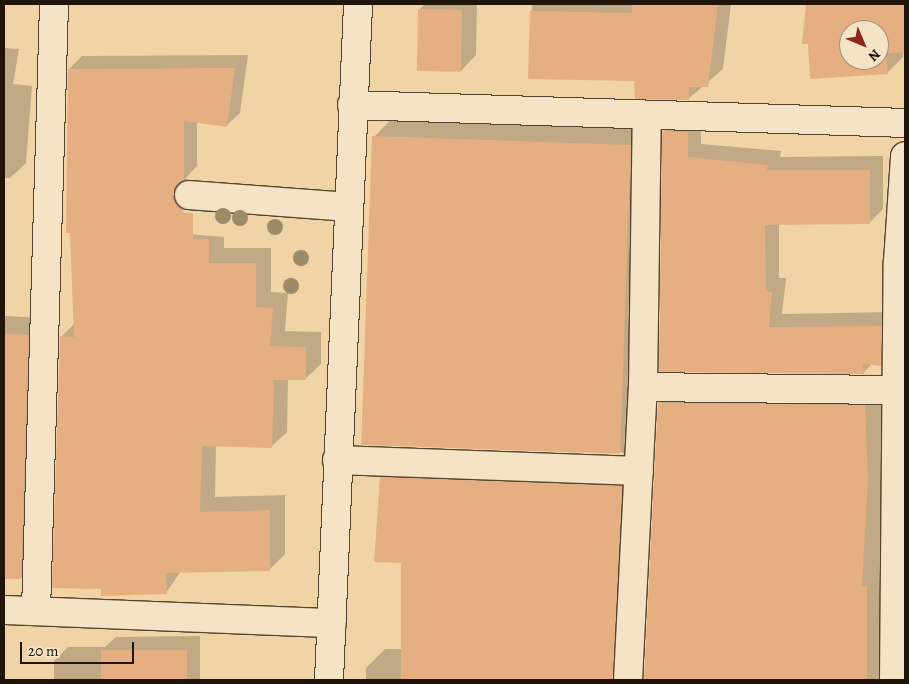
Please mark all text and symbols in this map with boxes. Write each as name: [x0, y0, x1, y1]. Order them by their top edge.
north arrow: [839, 20, 889, 70]
text: N: [864, 45, 885, 66]
scale bar: [22, 632, 136, 664]
text: 20 m: [28, 641, 59, 661]

